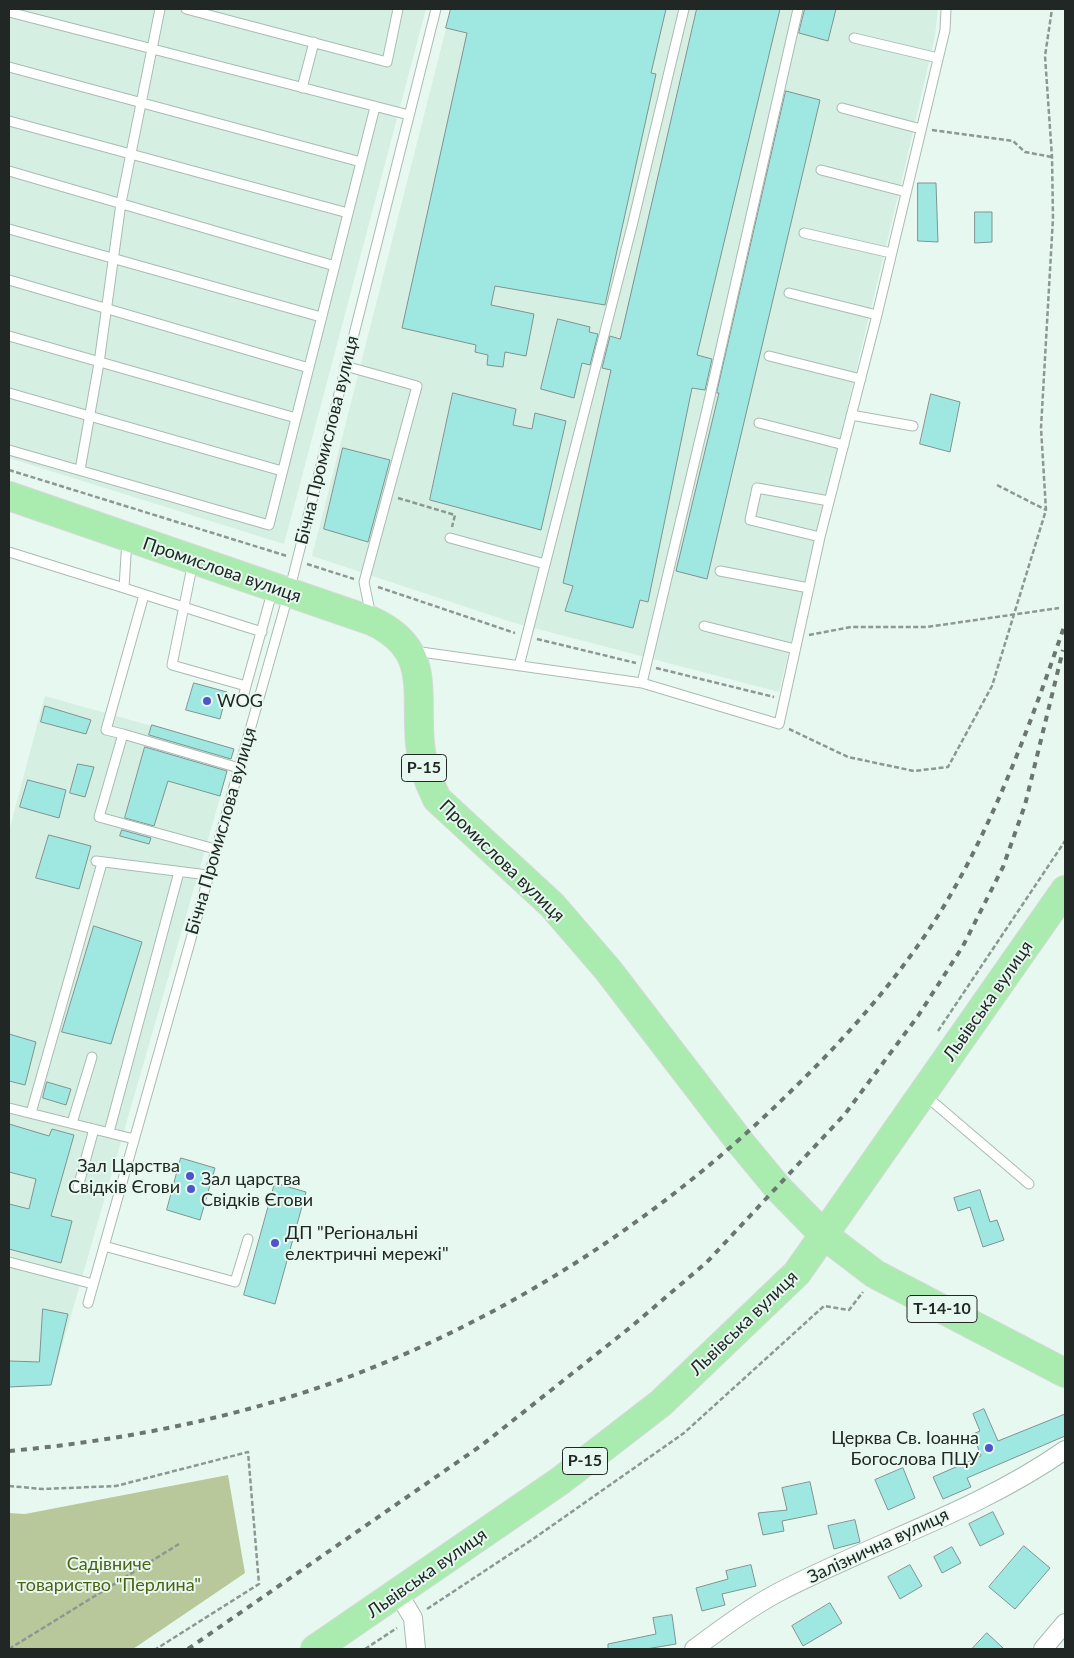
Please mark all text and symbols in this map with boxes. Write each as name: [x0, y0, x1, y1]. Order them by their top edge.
street label: Бічна Промислова вулиця: [291, 333, 363, 547]
street label: Промислова вулиця: [140, 533, 304, 607]
place label: WOG: [217, 690, 263, 712]
marker: WOG: [201, 695, 213, 707]
street label: Бічна Промислова вулиця: [181, 725, 261, 937]
road number: Р-15: [402, 754, 446, 781]
street label: Промислова вулиця: [435, 796, 569, 926]
street label: Львівська вулиця: [939, 937, 1037, 1065]
place label: Зал Царства Свідків Єгови: [68, 1155, 180, 1198]
place label: Зал царства Свідків Єгови: [201, 1168, 313, 1210]
marker: Зал Царства Свідків Єгови: [184, 1170, 196, 1182]
marker: Зал царства Свідків Єгови: [185, 1183, 197, 1195]
place label: ДП "Регіональні електричні мережі": [285, 1222, 449, 1264]
marker: ДП "Регіональні електричні мережі": [269, 1237, 281, 1249]
street label: Львівська вулиця: [686, 1266, 802, 1380]
road number: Т-14-10: [907, 1296, 977, 1322]
place label: Церква Св. Іоанна Богослова ПЦУ: [831, 1427, 979, 1470]
marker: Церква Св. Іоанна Богослова ПЦУ: [983, 1442, 995, 1454]
road number: Р-15: [562, 1448, 608, 1474]
street label: Залізнична вулиця: [804, 1504, 952, 1588]
street label: Львівська вулиця: [363, 1524, 491, 1622]
park label: Садівниче товариство "Перлина": [17, 1553, 201, 1596]

